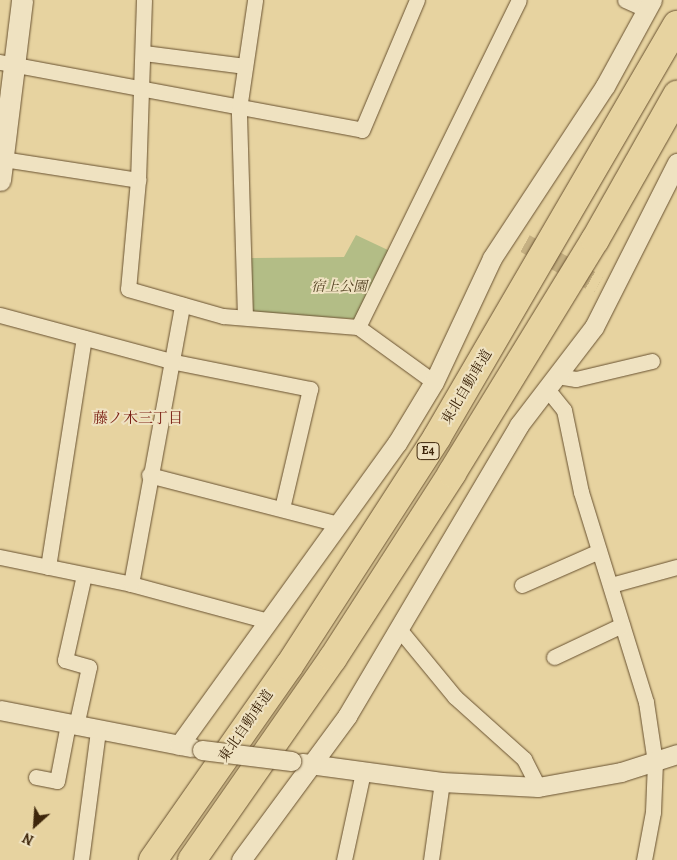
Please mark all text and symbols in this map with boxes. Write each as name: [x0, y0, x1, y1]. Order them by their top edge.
park label: 宿上公園: [311, 279, 367, 295]
street label: 東北自動車道: [438, 347, 496, 427]
district label: 藤ノ木三丁目: [93, 410, 183, 428]
road number: E4: [416, 442, 440, 461]
street label: 東北自動車道: [215, 687, 277, 765]
north arrow: [10, 800, 60, 850]
text: N: [19, 828, 37, 850]

